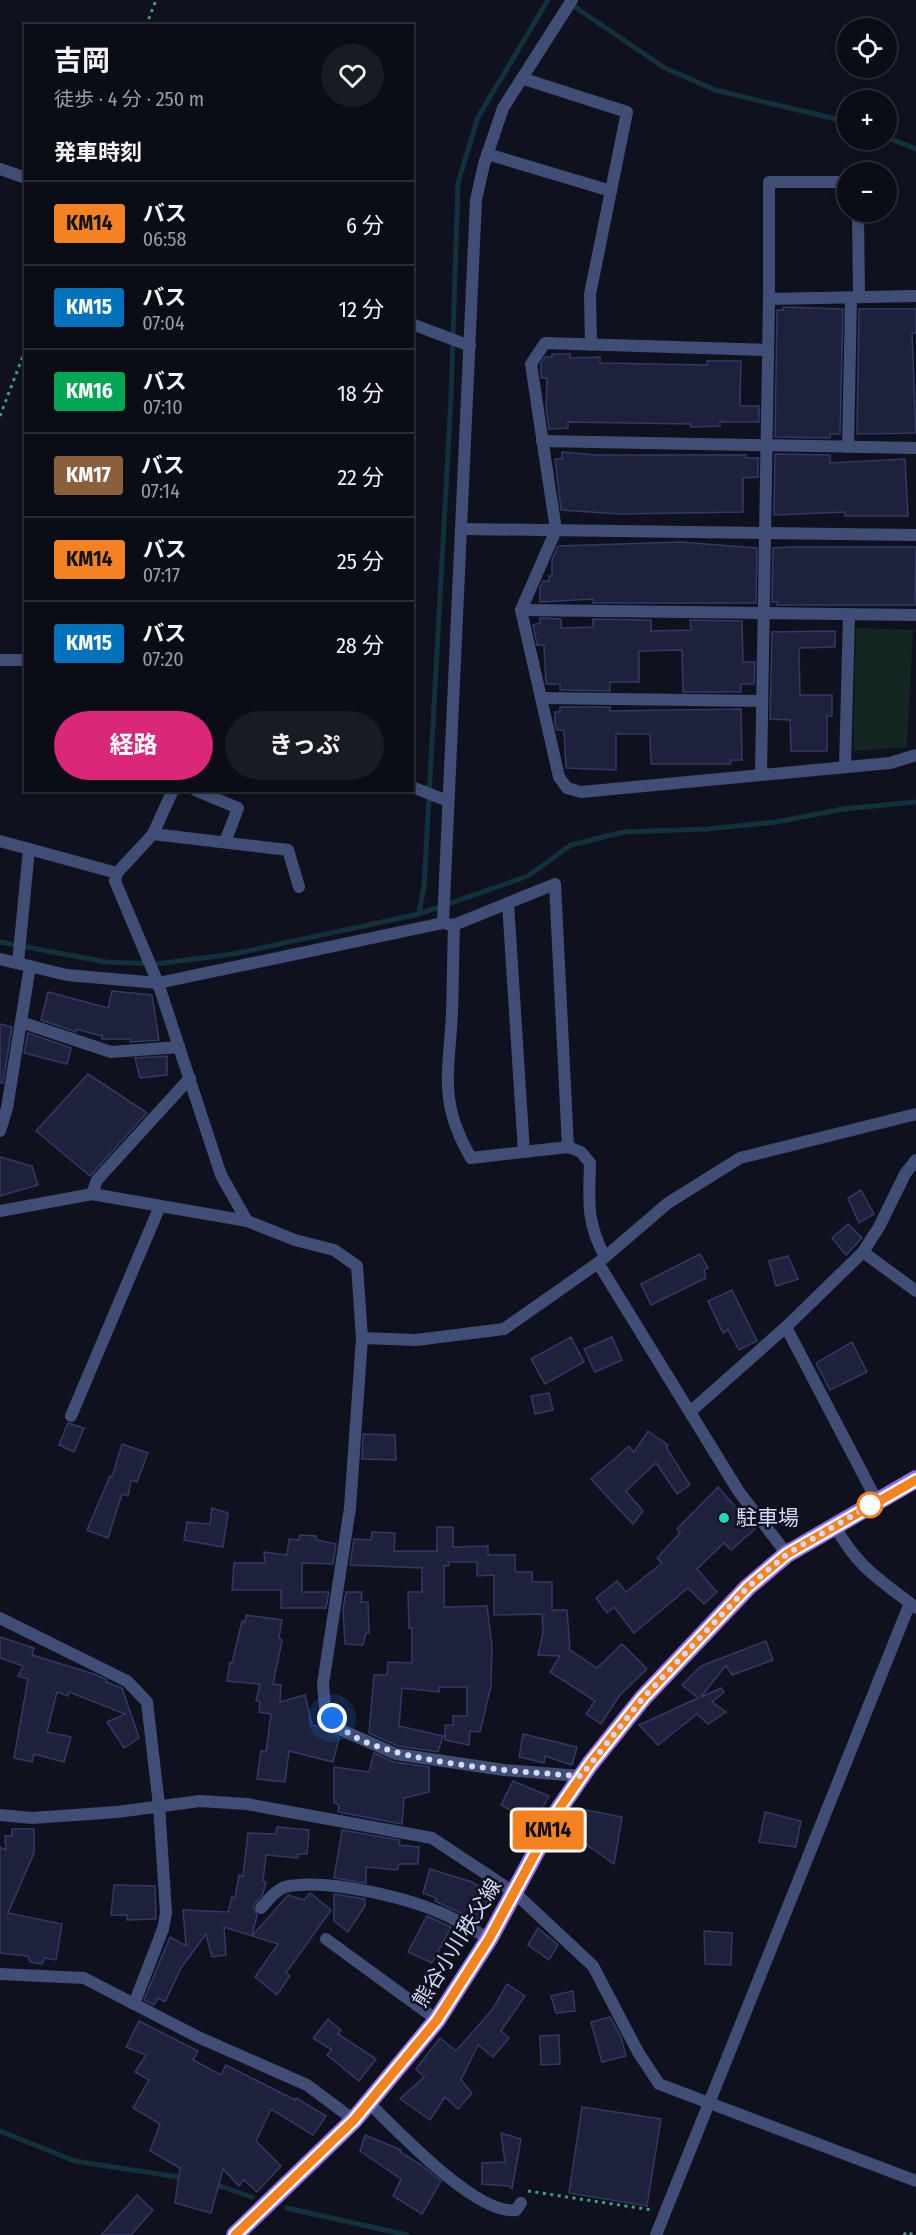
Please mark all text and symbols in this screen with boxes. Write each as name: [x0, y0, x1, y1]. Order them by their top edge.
map controls: [837, 18, 897, 222]
button: locate: [837, 18, 897, 78]
text: 吉岡: [54, 44, 110, 77]
button: heart: [321, 44, 384, 107]
text: 徒歩 · 4 分 · 250 m: [54, 87, 204, 111]
button: +: [837, 90, 897, 150]
text: 発車時刻: [54, 139, 142, 166]
button: −: [837, 162, 897, 222]
text: バス: [143, 200, 187, 227]
text: KM14: [66, 210, 113, 236]
text: 6 分: [346, 212, 384, 239]
text: 06:58: [143, 227, 186, 251]
text: バス: [142, 284, 186, 311]
text: KM15: [66, 294, 112, 320]
text: 12 分: [339, 296, 384, 323]
text: 07:04: [142, 311, 185, 335]
text: バス: [143, 368, 187, 395]
text: KM16: [66, 378, 113, 404]
text: 18 分: [337, 380, 384, 407]
text: 07:10: [143, 395, 183, 419]
text: バス: [141, 452, 185, 479]
text: KM17: [66, 462, 111, 488]
text: 22 分: [337, 464, 384, 491]
text: 07:14: [141, 479, 180, 503]
text: バス: [143, 536, 187, 563]
text: KM14: [66, 546, 113, 572]
text: 25 分: [337, 548, 384, 575]
text: 07:17: [143, 563, 180, 587]
text: バス: [142, 620, 186, 647]
text: KM15: [66, 630, 112, 656]
text: 28 分: [336, 632, 384, 659]
text: 07:20: [142, 647, 184, 671]
button: 経路: [54, 711, 213, 780]
button: きっぷ: [225, 711, 384, 780]
unlabelled marker: [857, 1492, 883, 1518]
place label: 駐車場: [736, 1505, 799, 1531]
marker: 駐車場: [717, 1511, 731, 1525]
your location: [317, 1703, 347, 1733]
line badge: KM14: [506, 1810, 590, 1850]
text: KM14: [525, 1817, 571, 1843]
street label: 熊谷小川秩父線: [407, 1874, 507, 2012]

